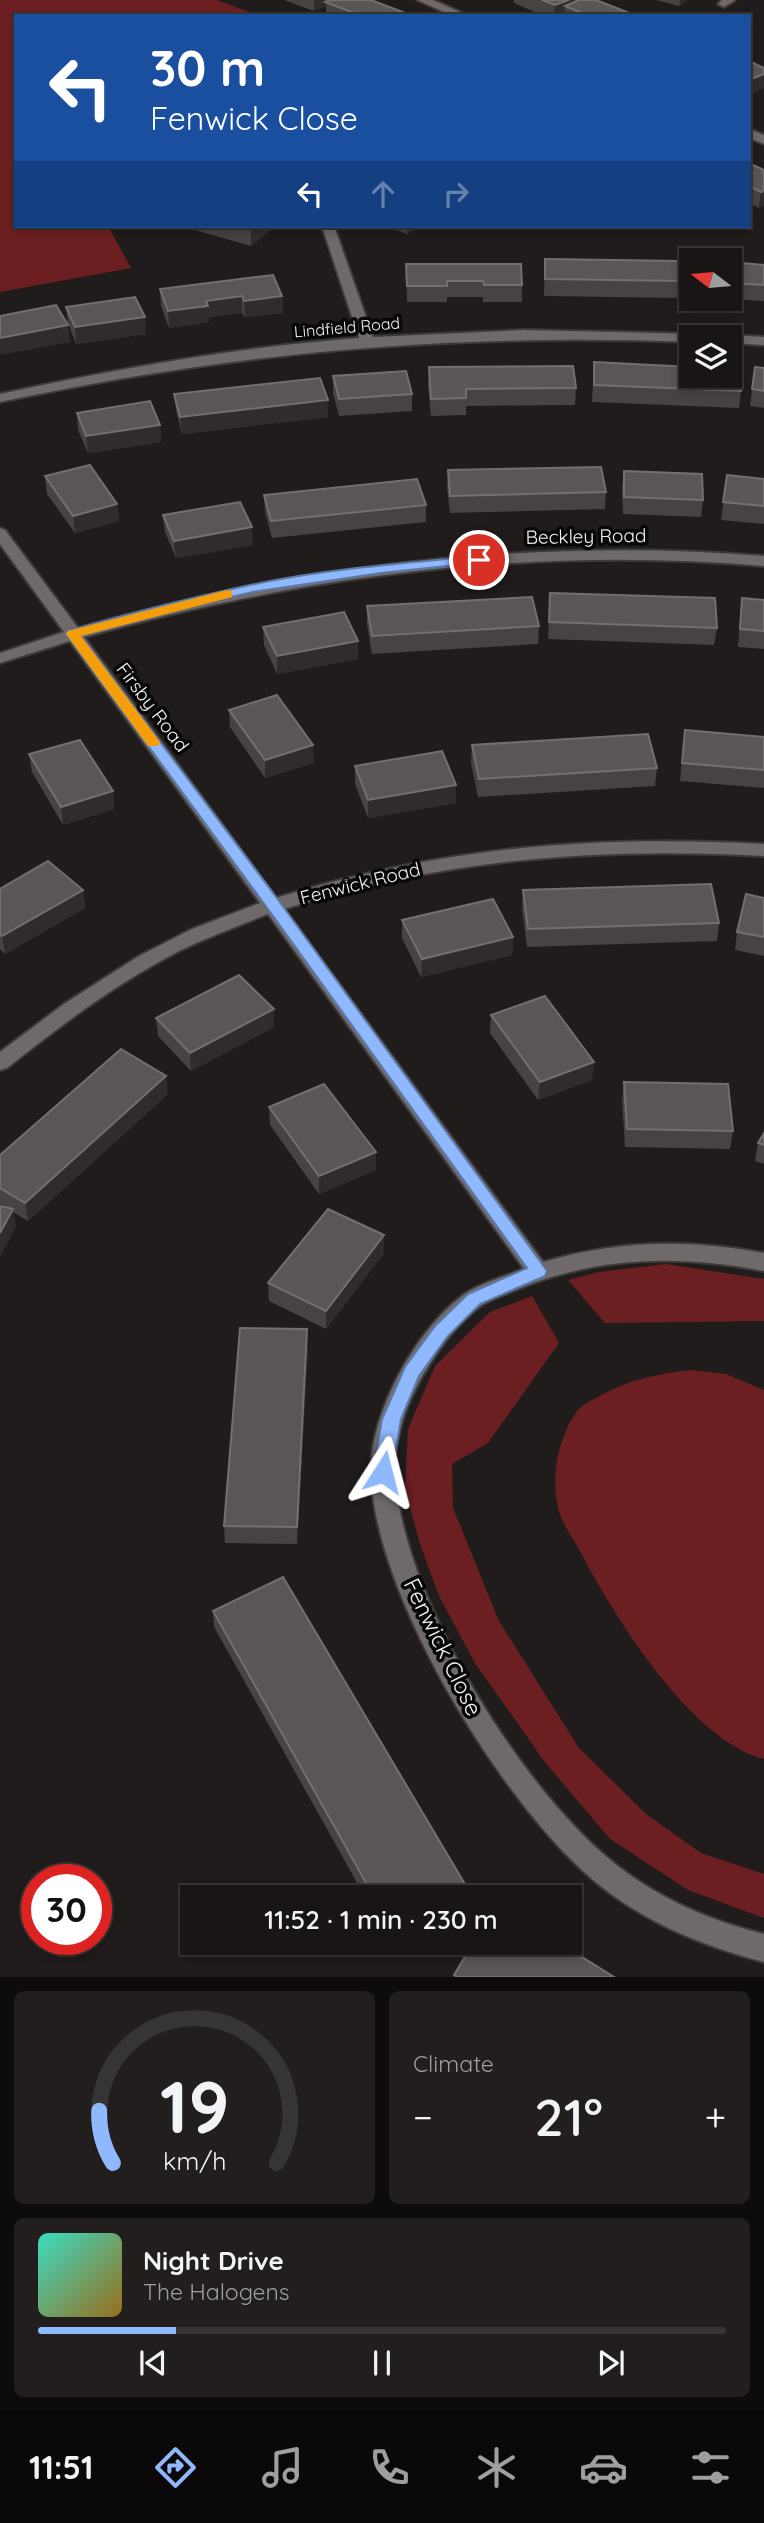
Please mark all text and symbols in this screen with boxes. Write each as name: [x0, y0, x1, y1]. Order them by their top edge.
text: 30 m: [150, 37, 265, 98]
icon: left: [35, 42, 126, 133]
text: Fenwick Close: [150, 98, 358, 138]
icon: left: [291, 175, 329, 213]
icon: ahead: [364, 175, 402, 213]
icon: right: [437, 175, 475, 213]
north arrow: [679, 248, 742, 312]
map controls: [679, 248, 742, 388]
street label: Lindfield Road: [293, 312, 401, 342]
button: layers: [679, 325, 742, 388]
street label: Beckley Road: [525, 523, 647, 549]
pin: [449, 530, 509, 590]
icon: arrive: [460, 541, 498, 579]
street label: Firsby Road: [112, 658, 194, 756]
street label: Fenwick Road: [297, 856, 423, 910]
position arrow: [346, 1435, 420, 1509]
street label: Fenwick Close: [398, 1573, 489, 1720]
speed limit sign: 30: [21, 1864, 112, 1955]
text: 11:52 · 1 min · 230 m: [264, 1903, 498, 1936]
text: Climate: [413, 2049, 494, 2078]
text: 19: [160, 2061, 229, 2152]
text: 21°: [534, 2084, 603, 2149]
text: −: [413, 2093, 433, 2141]
text: +: [705, 2093, 726, 2141]
text: km/h: [163, 2145, 226, 2176]
text: Night Drive: [143, 2244, 284, 2277]
text: The Halogens: [143, 2277, 290, 2306]
icon: previous: [134, 2344, 172, 2382]
icon: pause: [363, 2344, 401, 2382]
icon: next: [592, 2344, 630, 2382]
icon: directions: [151, 2443, 200, 2492]
icon: music: [258, 2443, 307, 2492]
icon: phone: [365, 2443, 414, 2492]
icon: climate: [472, 2443, 521, 2492]
icon: car: [579, 2443, 628, 2492]
icon: filters: [686, 2443, 735, 2492]
text: 11:51: [29, 2447, 93, 2487]

